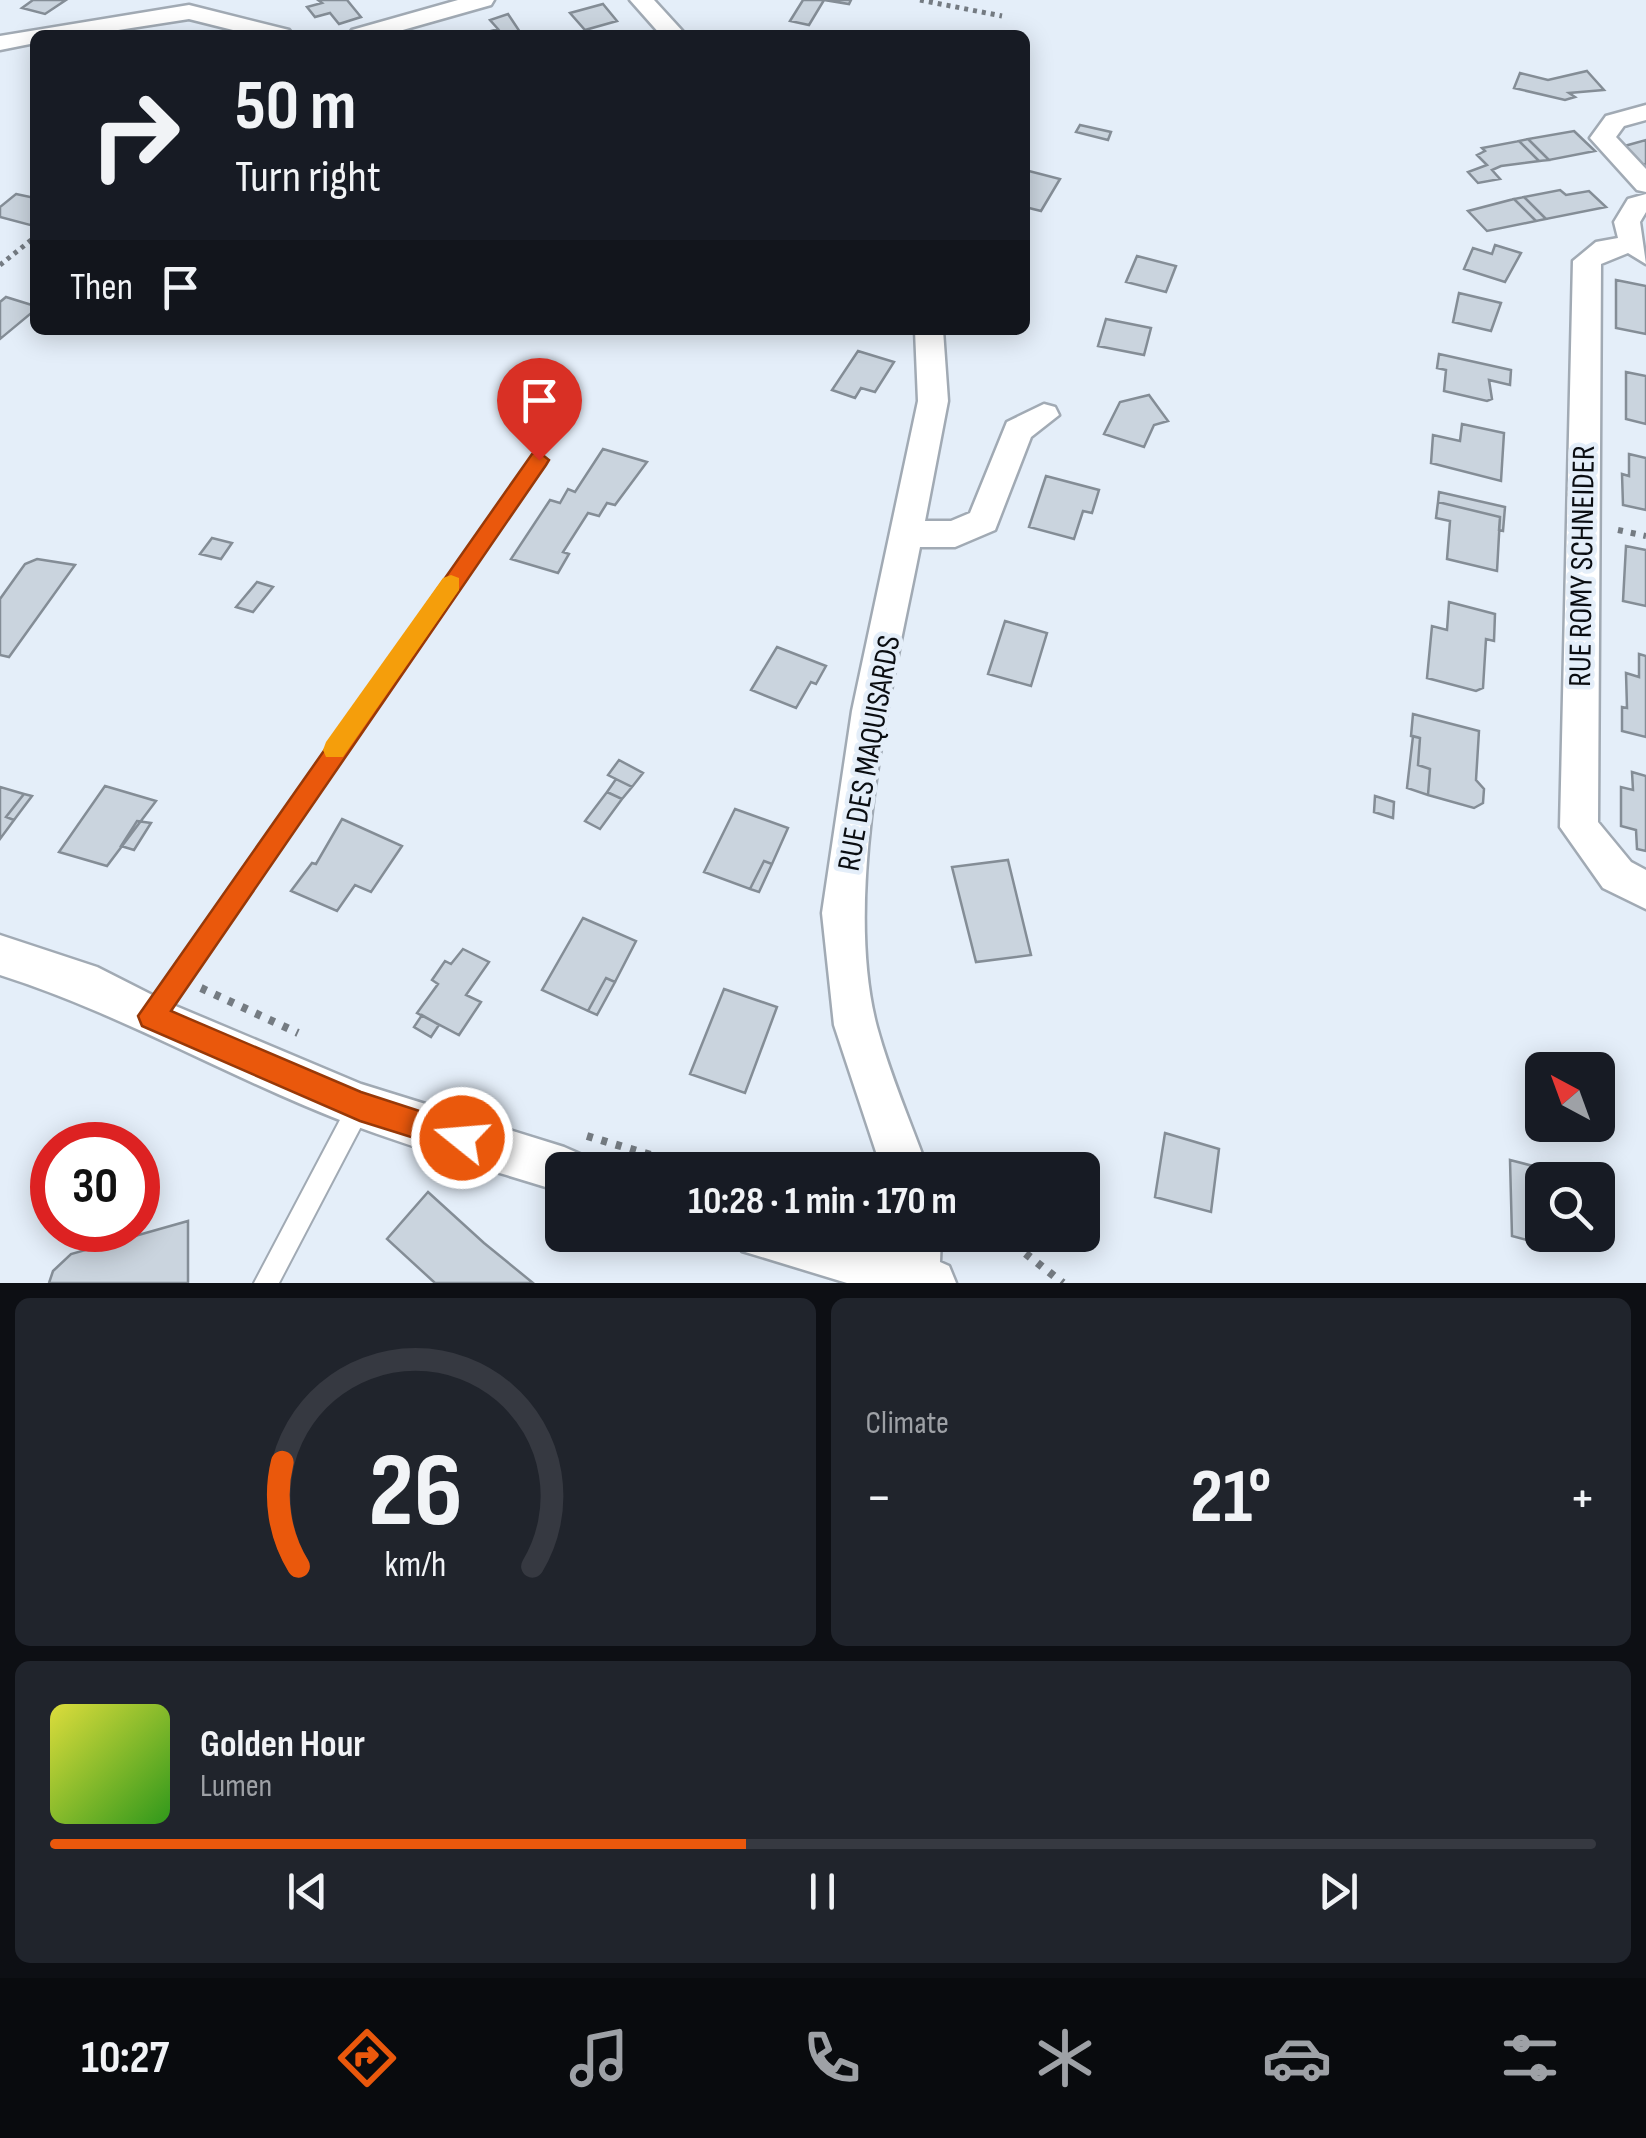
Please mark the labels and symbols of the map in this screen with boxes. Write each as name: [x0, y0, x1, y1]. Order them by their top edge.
pin: [497, 358, 582, 461]
street label: RUE ROMY SCHNEIDER: [1561, 445, 1604, 687]
street label: RUE DES MAQUISARDS: [830, 633, 909, 874]
north arrow: [1525, 1052, 1615, 1142]
position arrow: [410, 1086, 514, 1190]
speed limit sign: 30: [30, 1122, 160, 1252]

